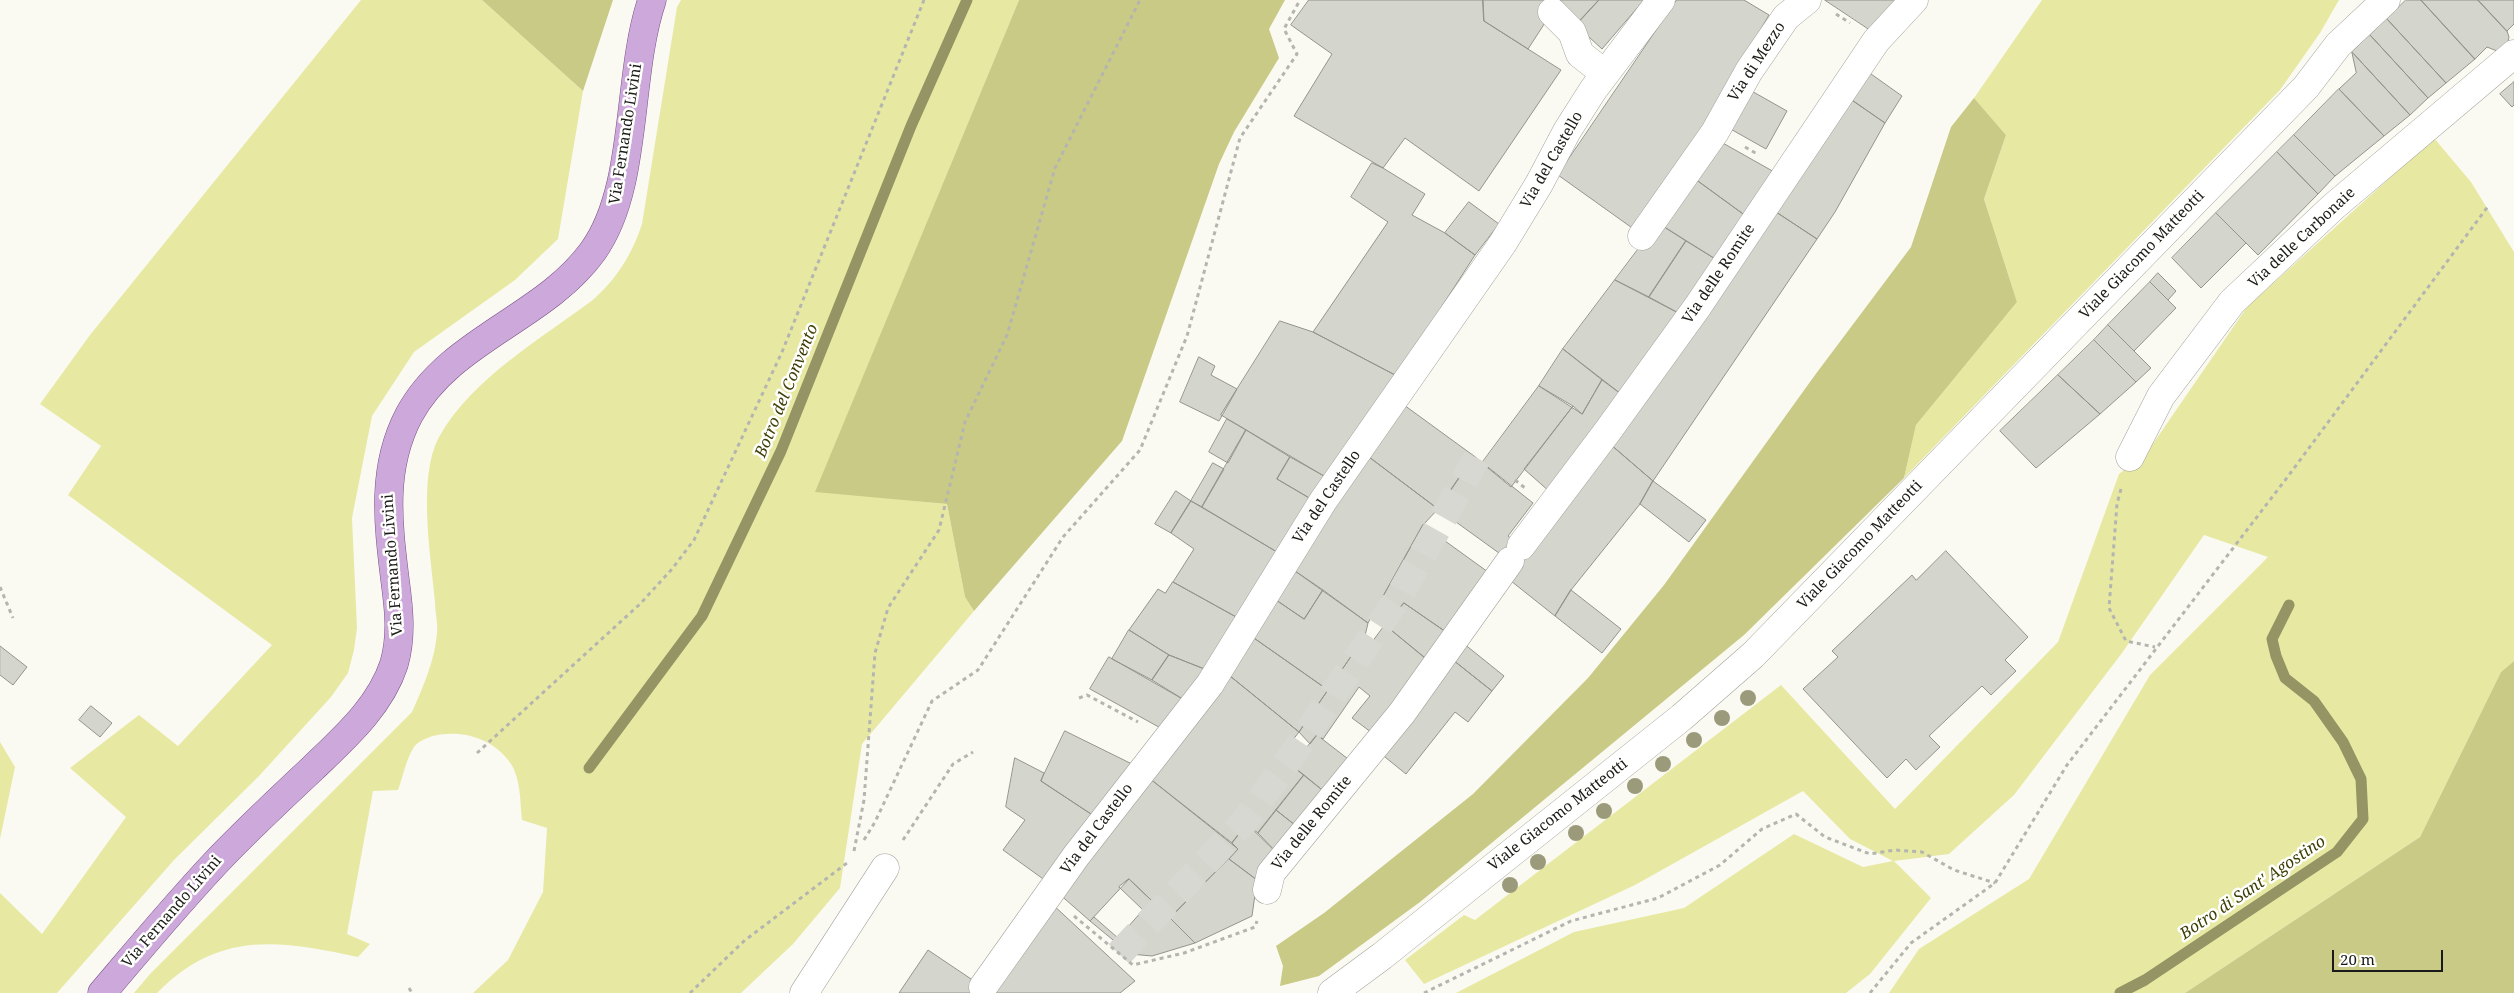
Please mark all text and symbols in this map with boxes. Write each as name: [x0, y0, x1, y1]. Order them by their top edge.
street label: Via di Mezzo: [1725, 19, 1789, 105]
street label: Via Fernando Livini: [606, 62, 646, 206]
street label: Via del Castello: [1517, 108, 1587, 212]
street label: Via delle Carbonaie: [2245, 184, 2359, 292]
street label: Viale Giacomo Matteotti: [2076, 187, 2208, 323]
street label: Via delle Romite: [1679, 221, 1759, 327]
water label: Botro del Convento: [751, 321, 823, 461]
street label: Via del Castello: [1289, 447, 1365, 547]
street label: Viale Giacomo Matteotti: [1794, 477, 1926, 613]
street label: Via Fernando Livini: [379, 493, 407, 637]
street label: Viale Giacomo Matteotti: [1485, 755, 1631, 875]
street label: Via delle Romite: [1268, 772, 1356, 874]
street label: Via del Castello: [1057, 780, 1137, 878]
water label: Botro di Sant' Agostino: [2177, 832, 2329, 944]
street label: Via Fernando Livini: [119, 852, 225, 972]
scale bar: [2334, 940, 2445, 972]
text: 20 m: [2340, 949, 2375, 969]

